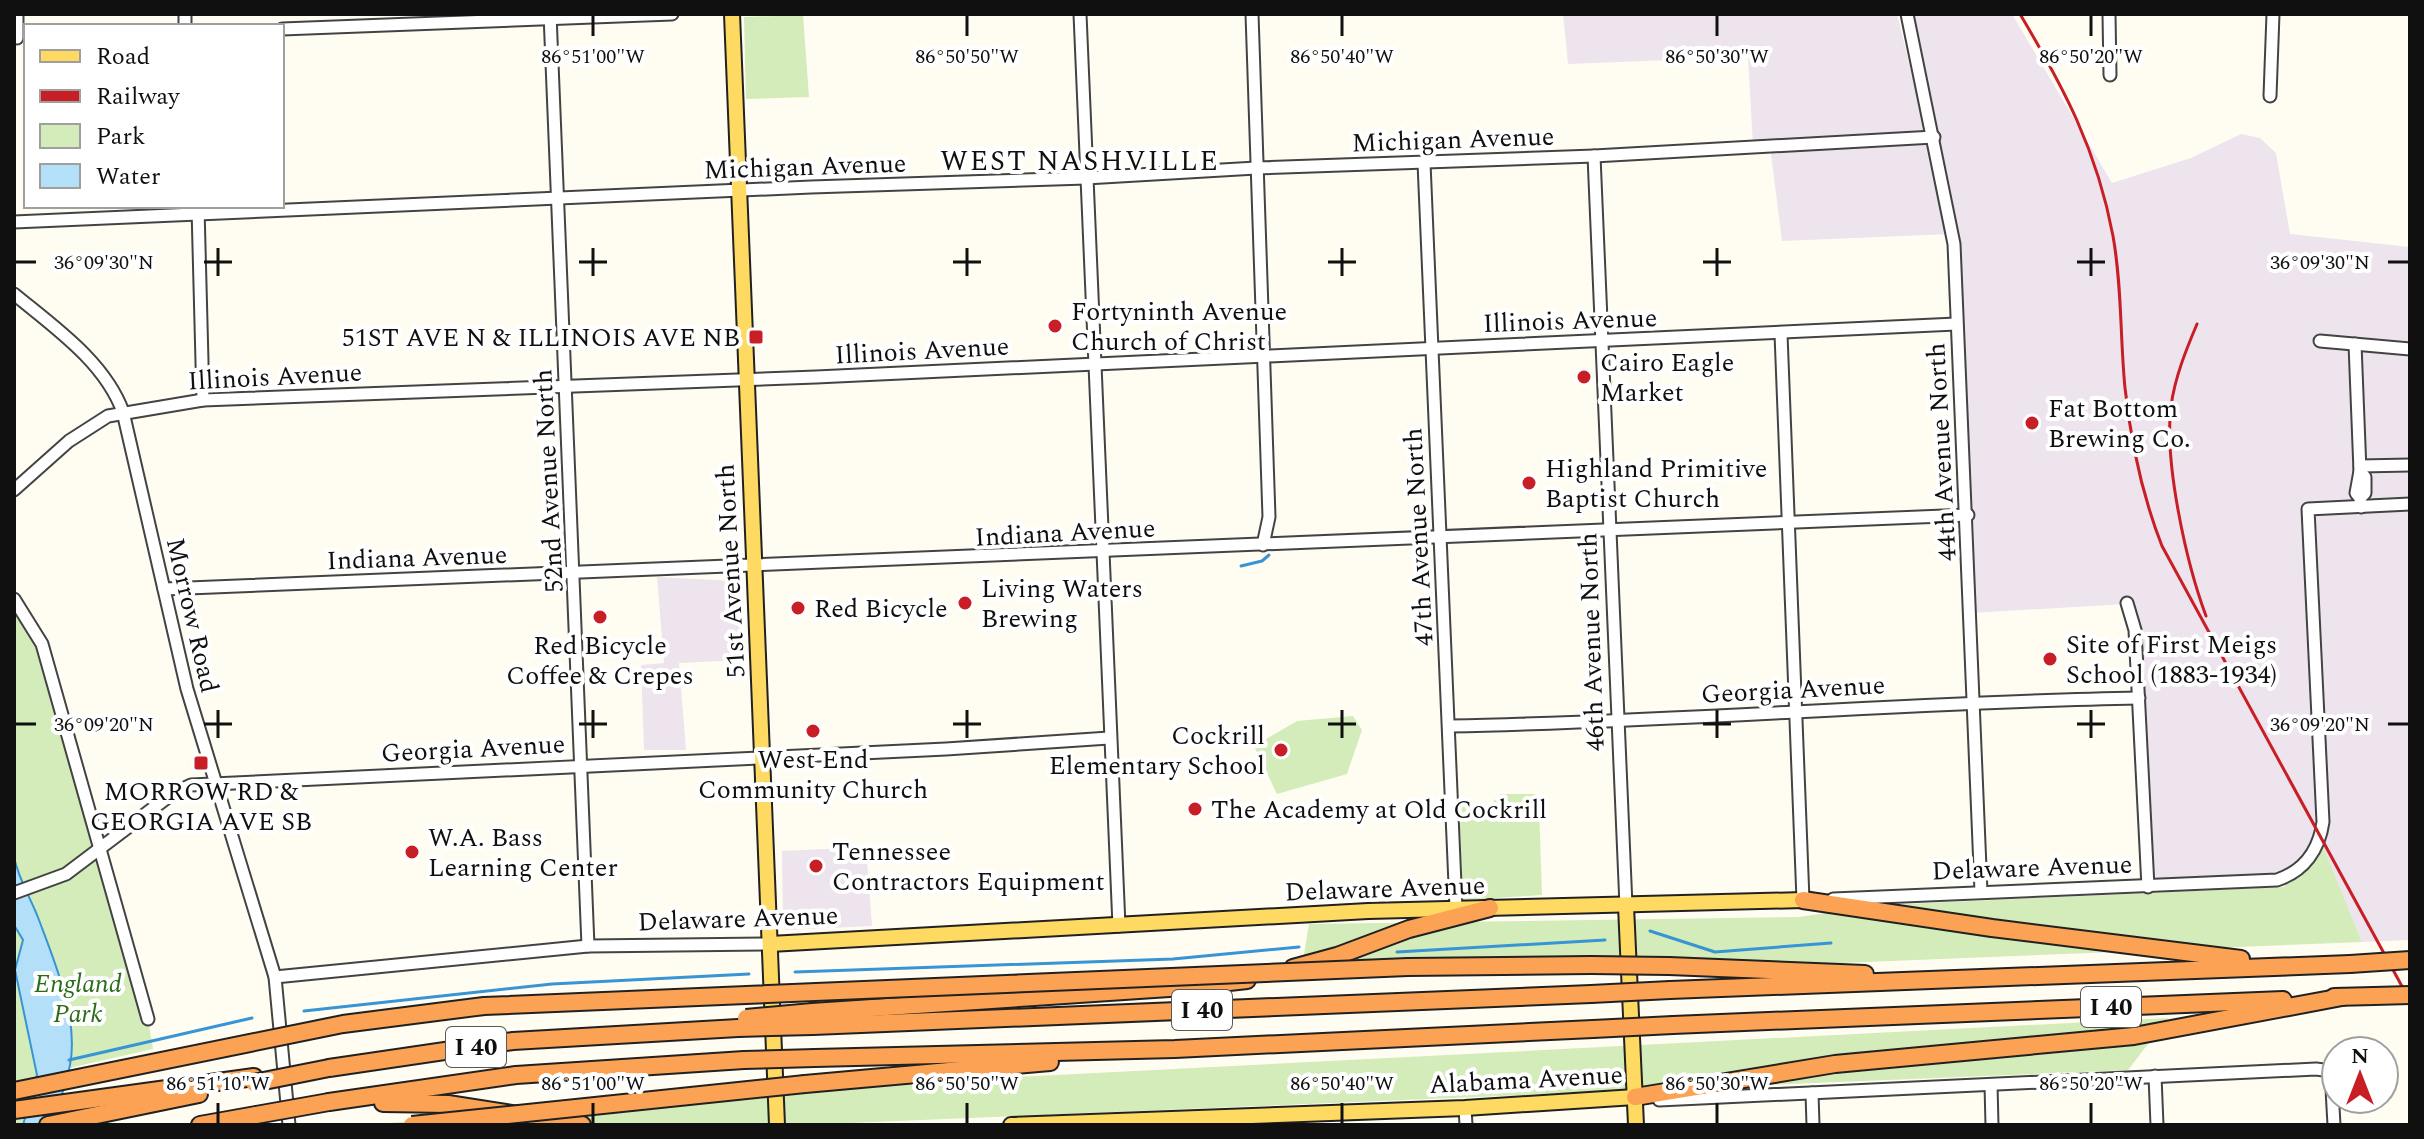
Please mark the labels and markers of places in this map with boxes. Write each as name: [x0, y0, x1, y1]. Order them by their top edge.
place label: Fortyninth Avenue Church of Christ: [1071, 292, 1287, 362]
marker: Fortyninth Avenue Church of Christ: [1046, 317, 1064, 335]
place label: 51ST AVE N & ILLINOIS AVE NB: [342, 318, 740, 358]
marker: 51ST AVE N & ILLINOIS AVE NB: [747, 328, 765, 346]
place label: Cairo Eagle Market: [1600, 343, 1734, 413]
marker: Cairo Eagle Market: [1575, 368, 1593, 386]
place label: Fat Bottom Brewing Co.: [2048, 389, 2191, 459]
marker: Fat Bottom Brewing Co.: [2023, 414, 2041, 432]
place label: Highland Primitive Baptist Church: [1545, 449, 1767, 519]
marker: Highland Primitive Baptist Church: [1520, 474, 1538, 492]
place label: Living Waters Brewing: [981, 569, 1143, 639]
place label: Red Bicycle: [814, 589, 948, 629]
marker: Living Waters Brewing: [956, 594, 974, 612]
marker: Red Bicycle: [789, 599, 807, 617]
marker: Red Bicycle Coffee & Crepes: [591, 608, 609, 626]
place label: Site of First Meigs School (1883-1934): [2066, 625, 2277, 695]
place label: Red Bicycle Coffee & Crepes: [506, 626, 694, 696]
marker: Site of First Meigs School (1883-1934): [2041, 650, 2059, 668]
place label: Cockrill Elementary School: [1049, 716, 1265, 786]
marker: West End Community Church: [804, 722, 822, 740]
place label: West End Community Church: [698, 740, 928, 810]
marker: Cockrill Elementary School: [1272, 741, 1290, 759]
marker: MORROW RD & GEORGIA AVE SB: [192, 754, 210, 772]
place label: MORROW RD & GEORGIA AVE SB: [90, 772, 312, 842]
place label: The Academy at Old Cockrill: [1211, 790, 1547, 830]
marker: The Academy at Old Cockrill: [1186, 800, 1204, 818]
place label: W.A. Bass Learning Center: [428, 818, 618, 888]
place label: Tennessee Contractors Equipment: [832, 832, 1105, 902]
marker: W.A. Bass Learning Center: [403, 843, 421, 861]
marker: Tennessee Contractors Equipment: [807, 857, 825, 875]

